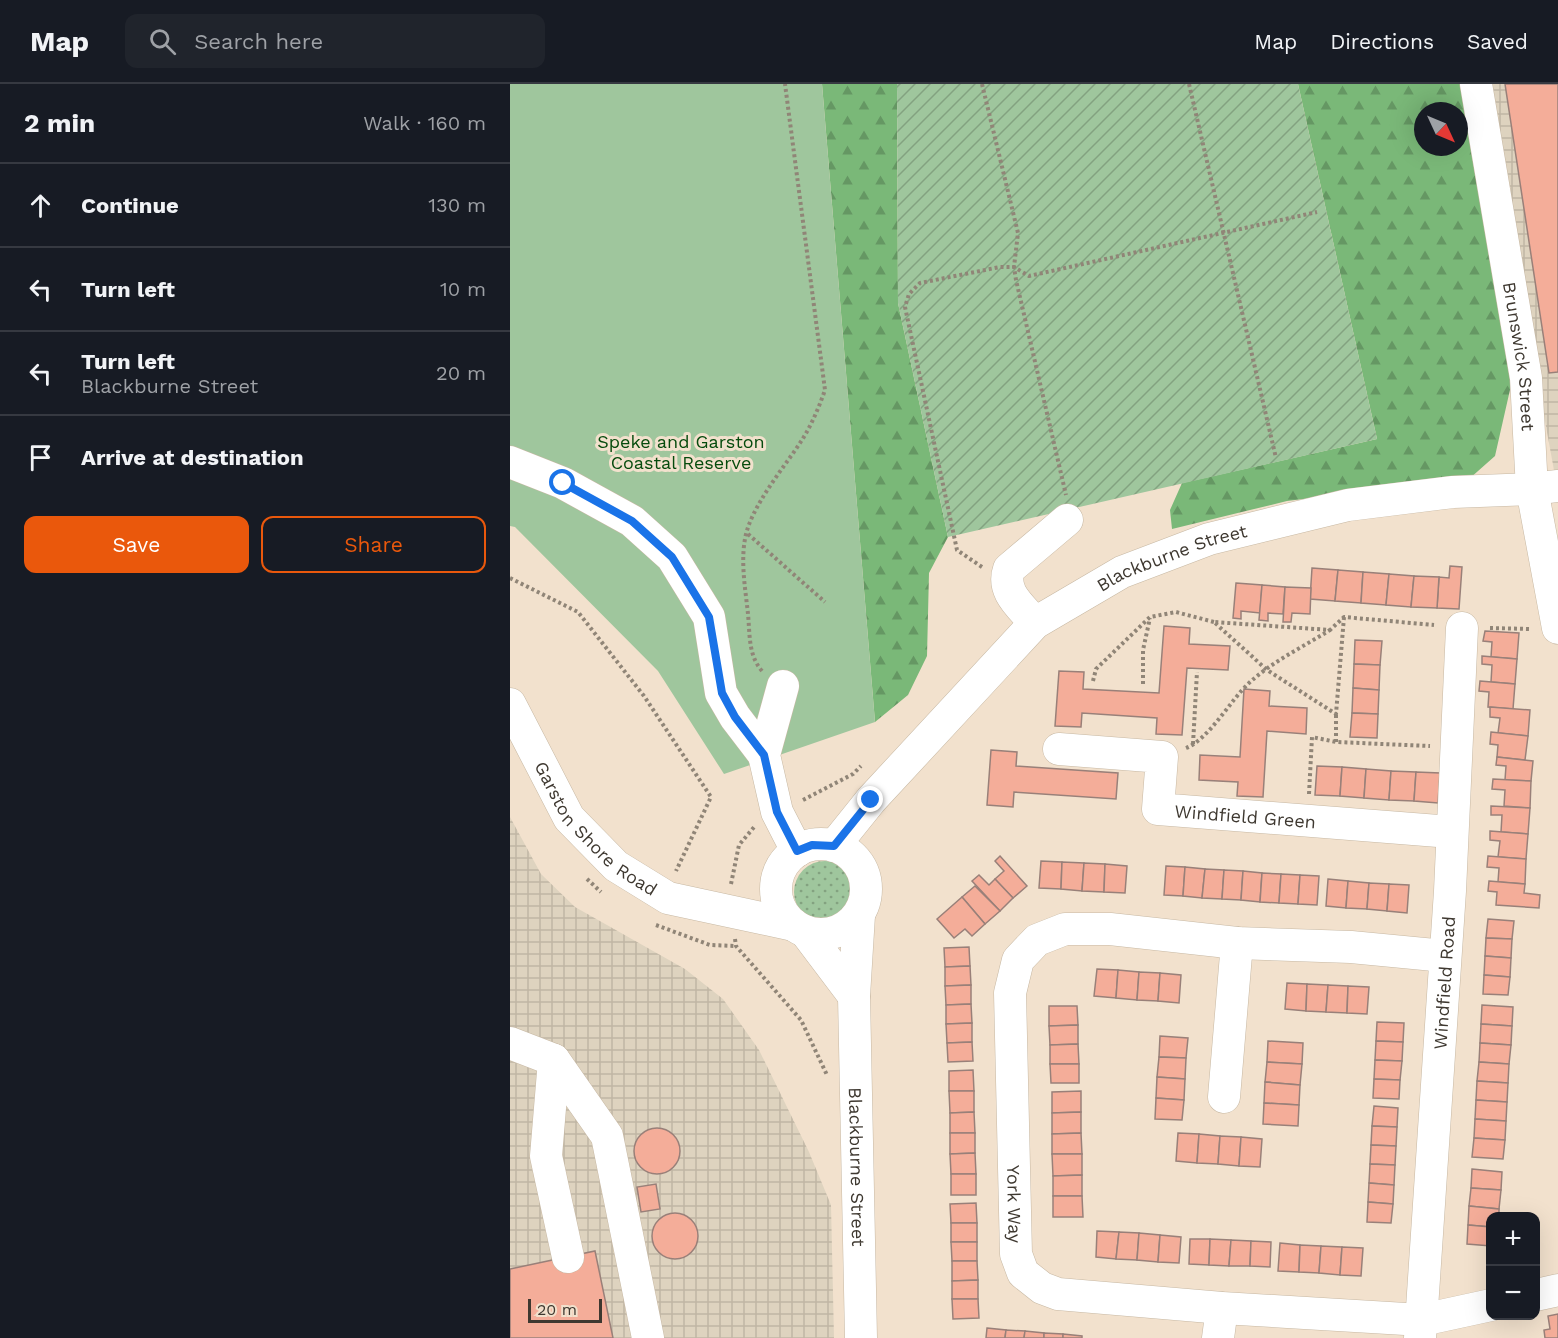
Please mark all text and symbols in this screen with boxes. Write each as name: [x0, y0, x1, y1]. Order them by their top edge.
search box: [125, 14, 545, 68]
text: Map: [30, 25, 89, 58]
icon: search: [146, 25, 179, 58]
text: Search here: [194, 29, 323, 54]
text: Map: [1254, 29, 1297, 54]
text: Directions: [1330, 29, 1434, 54]
text: Saved: [1467, 29, 1528, 54]
north arrow: [1414, 102, 1468, 156]
text: 2 min: [24, 108, 95, 138]
text: Walk · 160 m: [363, 111, 486, 135]
icon: ahead: [24, 189, 57, 222]
text: Continue: [81, 193, 179, 218]
text: 130 m: [428, 193, 486, 217]
icon: left: [24, 273, 57, 306]
text: Turn left: [81, 277, 175, 302]
text: 10 m: [440, 277, 486, 301]
street label: Brunswick Street: [1499, 280, 1539, 432]
text: Turn left: [81, 349, 175, 374]
icon: left: [24, 357, 57, 390]
text: 20 m: [436, 361, 486, 385]
text: Blackburne Street: [81, 374, 258, 398]
park label: Speke and Garston Coastal Reserve: [597, 431, 765, 473]
icon: arrive: [24, 441, 57, 474]
text: Arrive at destination: [81, 445, 304, 470]
route start: [549, 469, 575, 495]
button: Save: [24, 516, 249, 573]
button: Share: [261, 516, 486, 573]
street label: Blackburne Street: [1093, 520, 1249, 595]
street label: Garston Shore Road: [531, 758, 661, 899]
route end: [857, 786, 883, 812]
street label: Windfield Green: [1174, 800, 1317, 832]
street label: Windfield Road: [1429, 915, 1459, 1050]
street label: Blackburne Street: [845, 1087, 870, 1247]
street label: York Way: [1003, 1165, 1026, 1244]
map controls: [1486, 1212, 1540, 1320]
button: +: [1486, 1212, 1540, 1266]
button: −: [1486, 1266, 1540, 1320]
scale bar: [528, 1296, 602, 1324]
text: 20 m: [537, 1300, 577, 1319]

